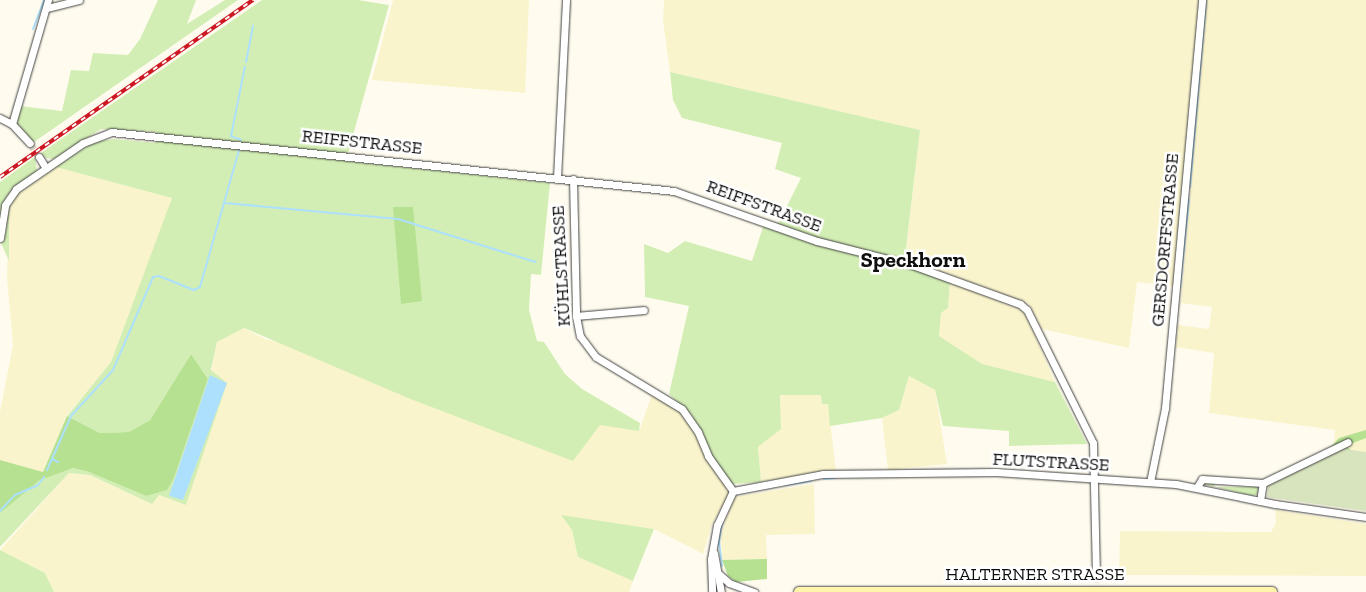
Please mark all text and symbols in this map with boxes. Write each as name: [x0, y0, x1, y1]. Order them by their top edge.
street label: REIFFSTRASSE: [301, 125, 423, 159]
street label: GERSDORFFSTRASSE: [1147, 152, 1183, 328]
street label: REIFFSTRASSE: [704, 175, 824, 237]
street label: KÜHLSTRASSE: [547, 205, 575, 327]
district label: Speckhorn: [860, 247, 966, 273]
street label: FLUTSTRASSE: [992, 448, 1110, 476]
street label: HALTERNER STRASSE: [945, 563, 1125, 585]

